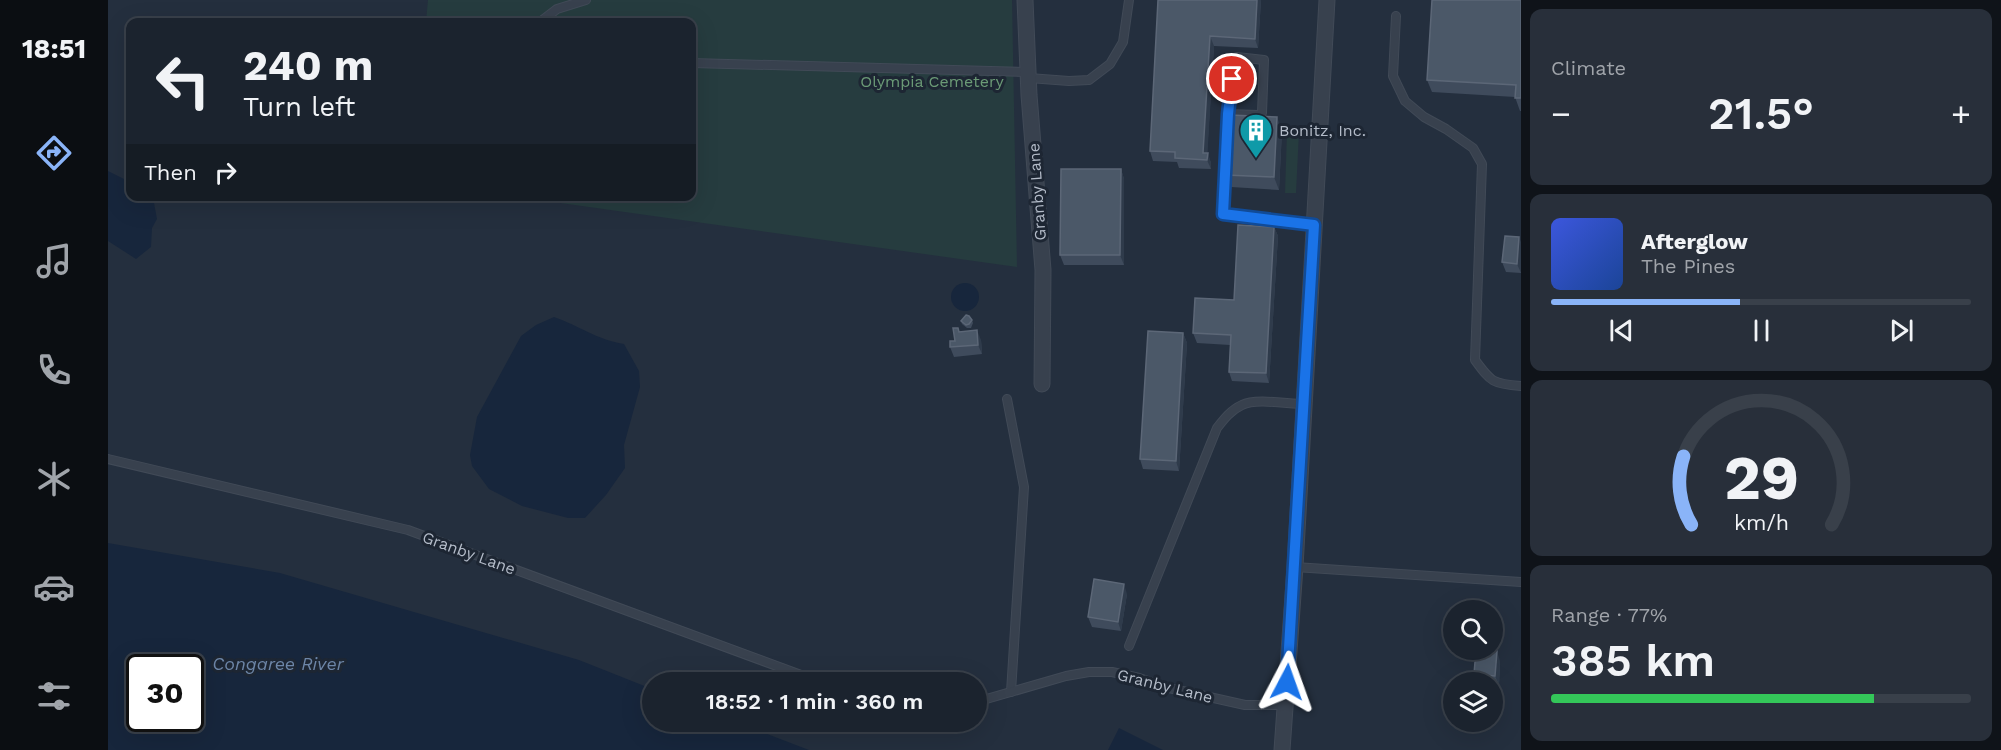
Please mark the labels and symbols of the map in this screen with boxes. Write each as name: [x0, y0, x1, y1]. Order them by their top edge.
pin: [1206, 53, 1257, 104]
park label: Olympia Cemetery: [860, 72, 1005, 91]
building icon: Bonitz, Inc.: [1238, 112, 1274, 159]
place label: Bonitz, Inc.: [1279, 121, 1366, 140]
street label: Granby Lane: [1024, 143, 1050, 241]
street label: Granby Lane: [420, 527, 518, 579]
position arrow: [1255, 650, 1319, 714]
water label: Congaree River: [212, 653, 345, 674]
speed limit sign: 30: [126, 654, 204, 732]
street label: Granby Lane: [1115, 665, 1215, 707]

